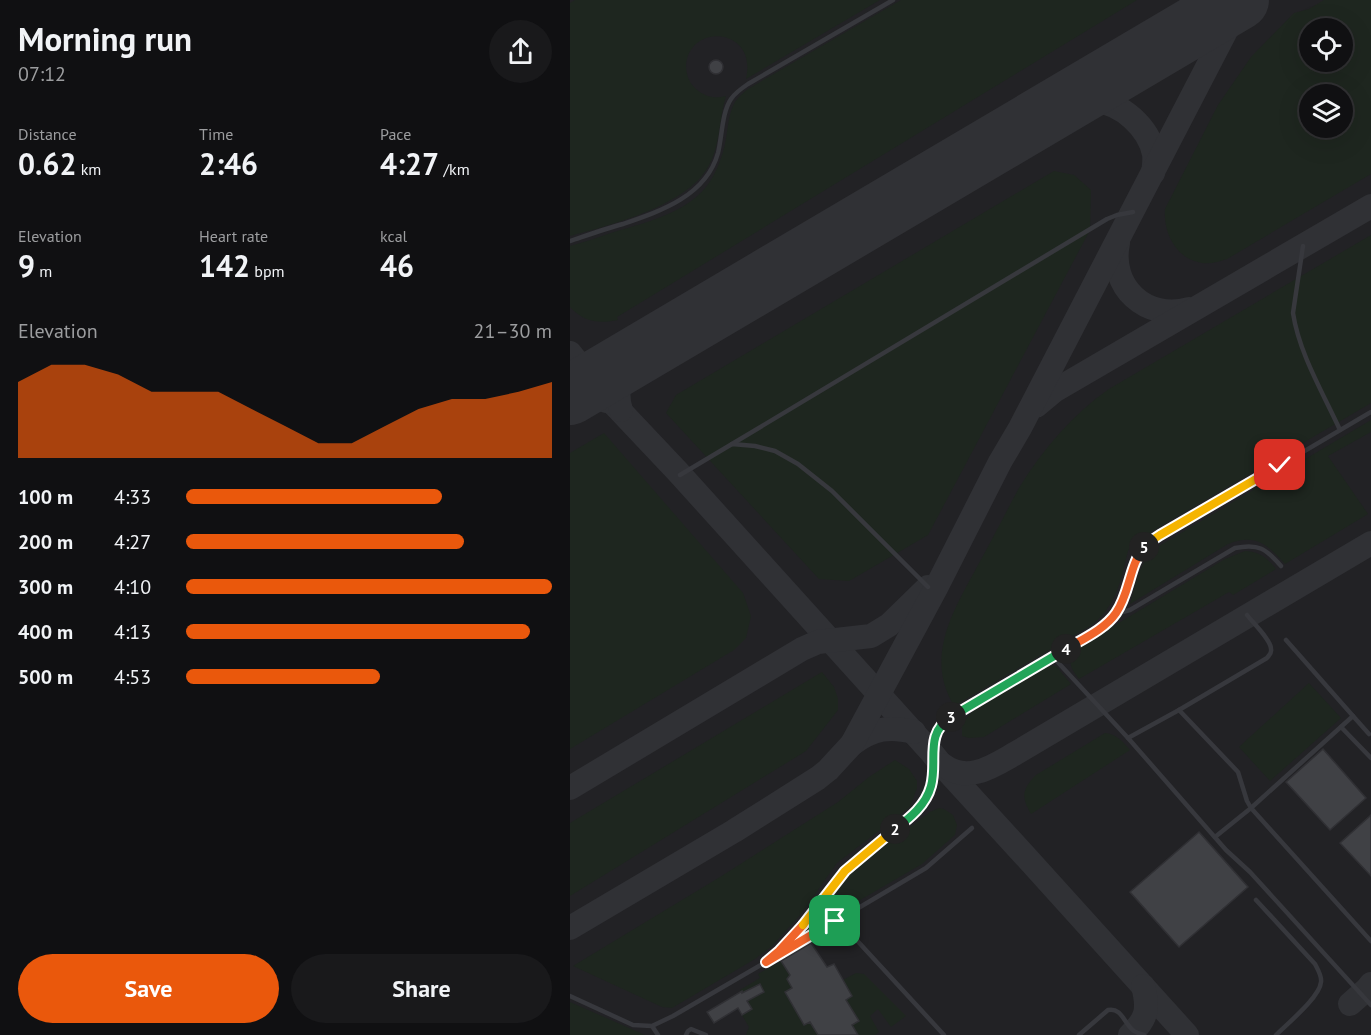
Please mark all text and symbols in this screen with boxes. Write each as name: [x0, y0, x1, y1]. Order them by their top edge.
text: Morning run: [18, 17, 192, 60]
map controls: [1299, 18, 1353, 138]
button: locate: [1299, 18, 1353, 72]
button: share: [489, 20, 552, 83]
text: 07:12: [18, 61, 66, 87]
button: layers: [1299, 84, 1353, 138]
text: Distance: [18, 124, 77, 144]
text: Time: [199, 124, 233, 144]
text: Pace: [380, 124, 411, 144]
text: 0.62: [18, 144, 76, 183]
text: 2:46: [199, 144, 258, 183]
text: 4:27: [380, 144, 439, 183]
text: km: [76, 159, 101, 179]
text: /km: [439, 159, 470, 179]
text: Elevation: [18, 226, 82, 246]
text: Heart rate: [199, 226, 268, 246]
text: kcal: [380, 226, 407, 246]
text: 9: [18, 246, 35, 285]
text: 142: [199, 246, 250, 285]
text: 46: [380, 246, 414, 285]
text: m: [35, 261, 52, 281]
text: bpm: [250, 261, 285, 281]
text: Elevation: [18, 318, 98, 344]
text: 21–30 m: [474, 318, 552, 344]
pin: [1254, 439, 1305, 490]
icon: check: [1263, 448, 1296, 481]
text: 100 m: [18, 484, 73, 510]
text: 4:33: [114, 484, 151, 510]
text: 200 m: [18, 529, 73, 555]
text: 4:27: [114, 529, 151, 555]
pin: 5: [1129, 532, 1159, 562]
text: 5: [1139, 537, 1149, 557]
text: 300 m: [18, 574, 73, 600]
text: 4:10: [114, 574, 151, 600]
text: 400 m: [18, 619, 73, 645]
text: 4:13: [114, 619, 151, 645]
pin: 4: [1051, 634, 1081, 664]
text: 4: [1061, 639, 1071, 659]
text: 500 m: [18, 664, 73, 690]
text: 4:53: [114, 664, 151, 690]
pin: 3: [936, 702, 966, 732]
text: 3: [946, 707, 956, 727]
pin: 2: [880, 814, 910, 844]
text: 2: [890, 819, 900, 839]
pin: [809, 895, 860, 946]
icon: arrive: [818, 904, 851, 937]
button: Save: [18, 954, 279, 1023]
button: Share: [291, 954, 552, 1023]

